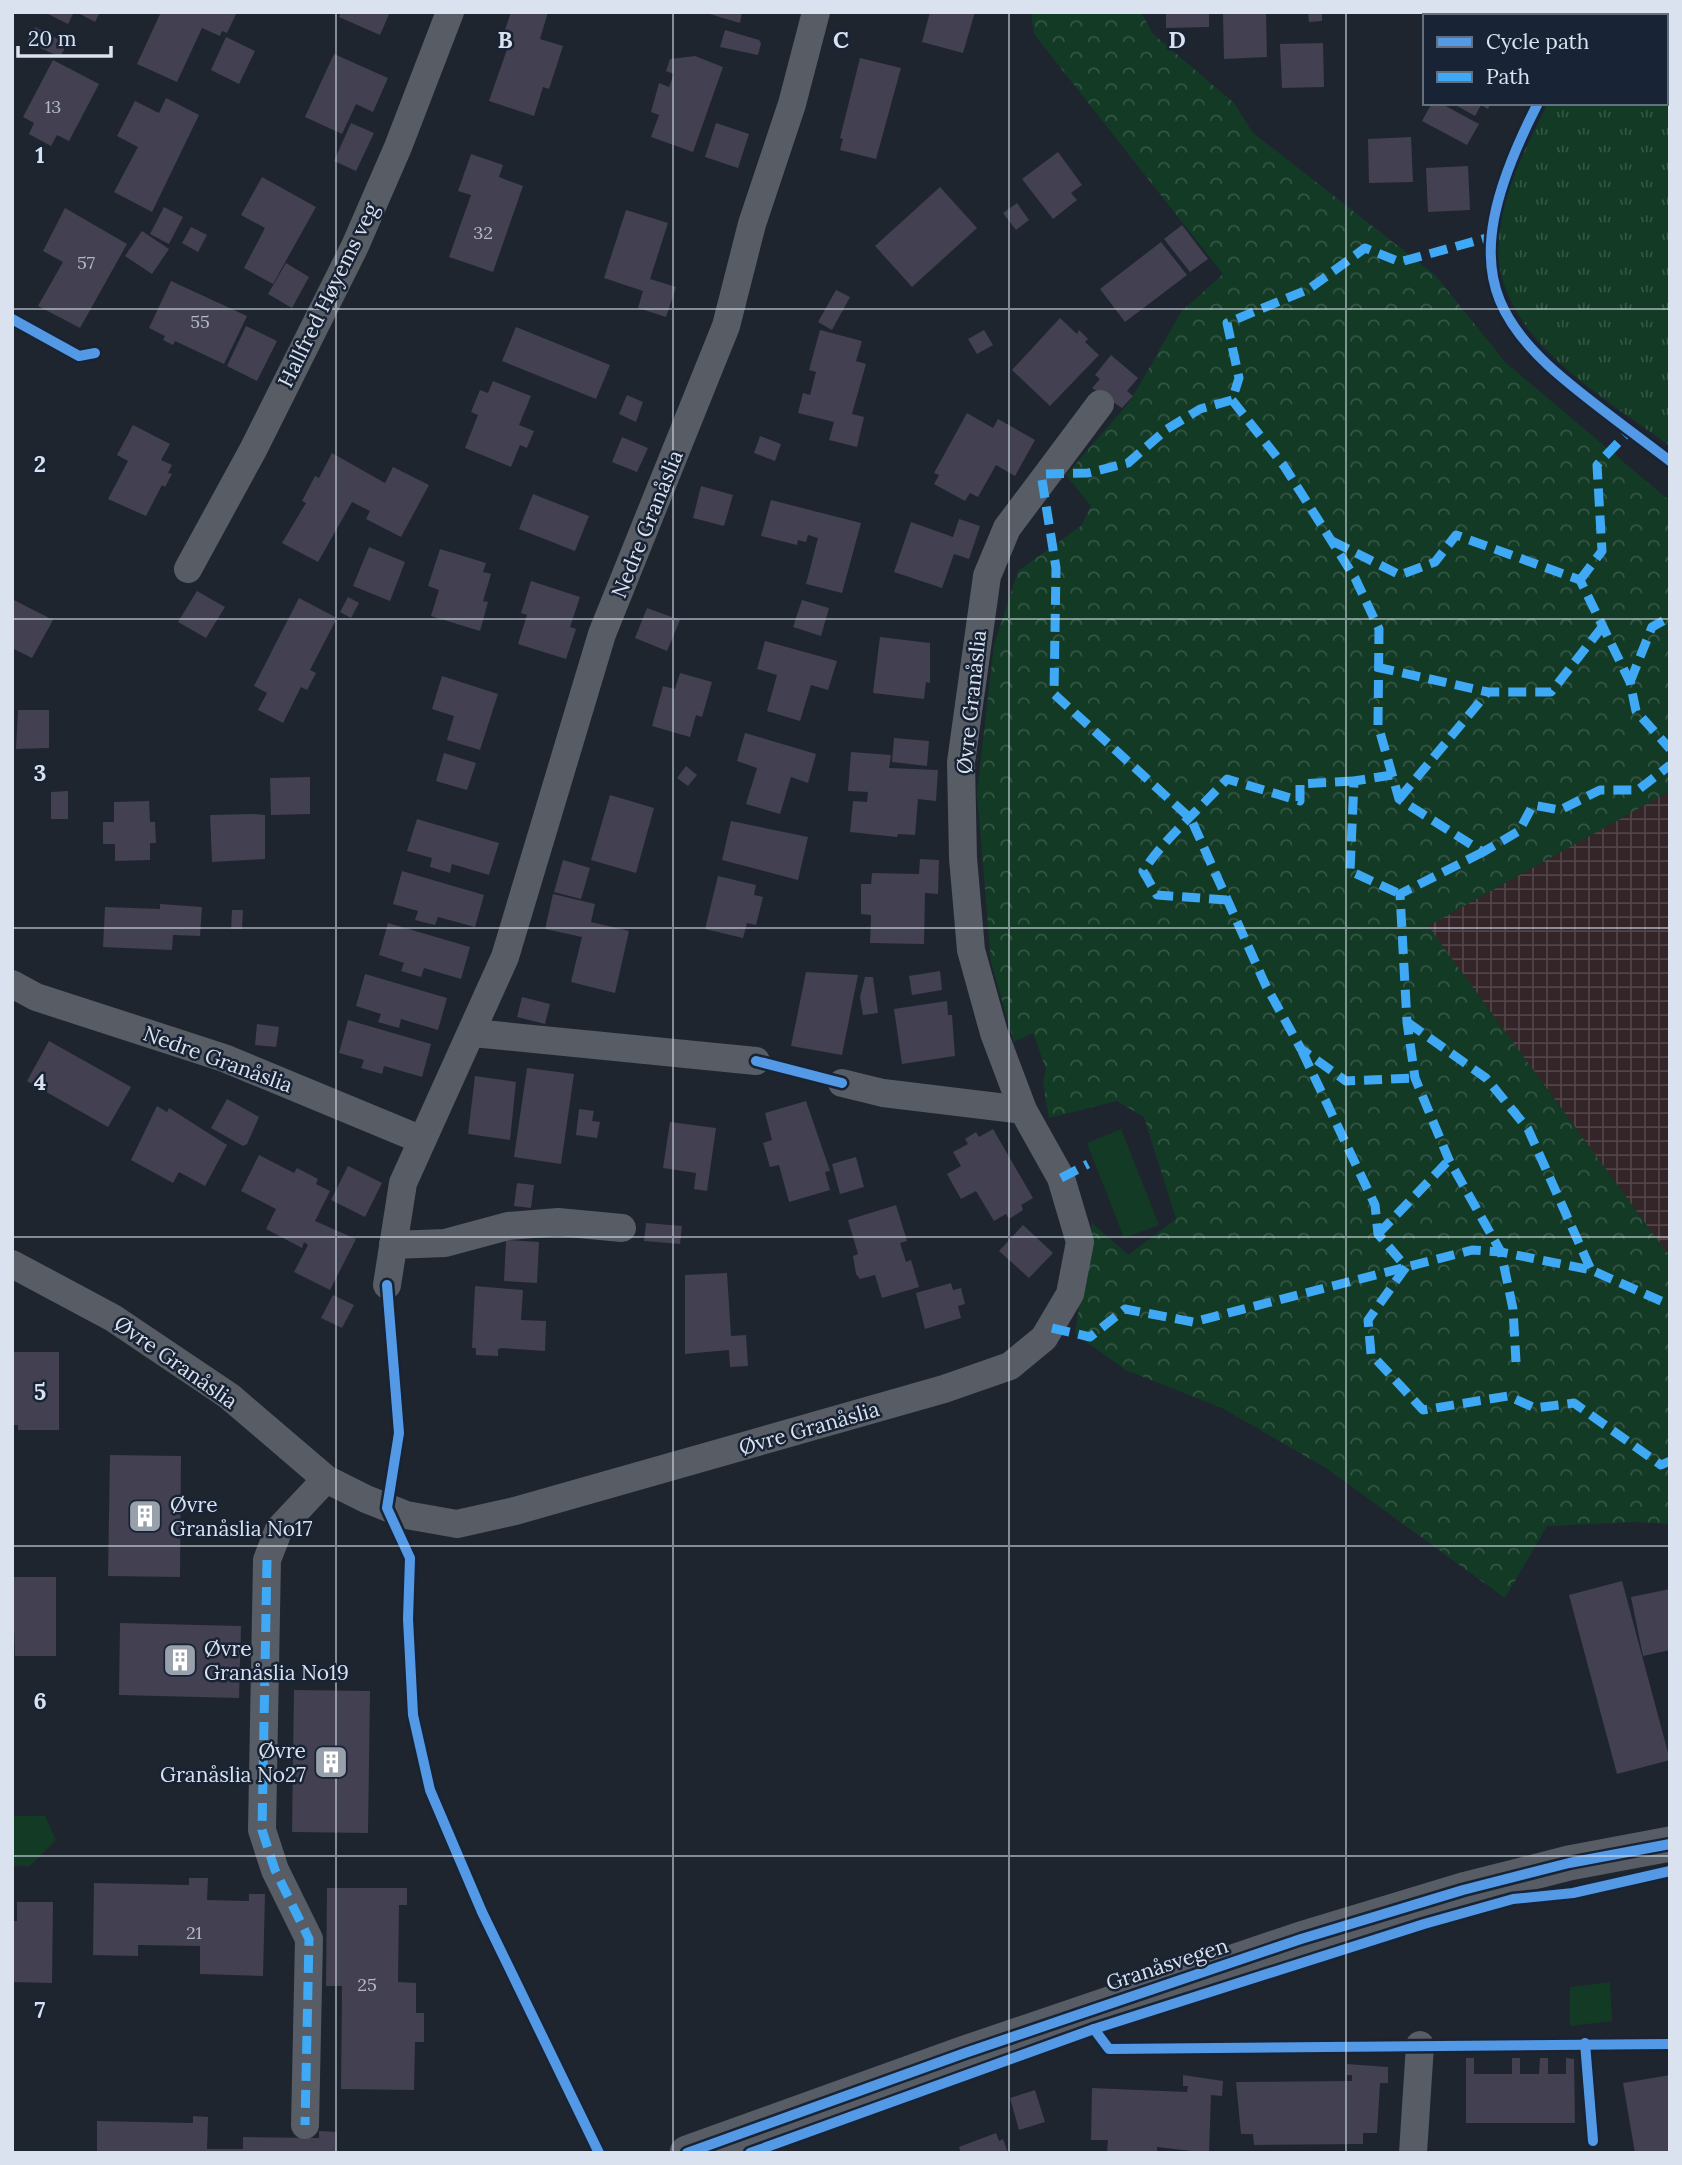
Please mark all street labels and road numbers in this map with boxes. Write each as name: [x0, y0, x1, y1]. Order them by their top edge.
street label: Hallfred Høyems veg: [272, 198, 385, 392]
street label: Nedre Granåslia: [605, 446, 689, 602]
street label: Øvre Granåslia: [950, 629, 992, 775]
street label: Nedre Granåslia: [140, 1019, 297, 1099]
street label: Øvre Granåslia: [109, 1309, 243, 1415]
street label: Øvre Granåslia: [736, 1395, 882, 1461]
street label: Granåsvegen: [1103, 1932, 1232, 1996]

